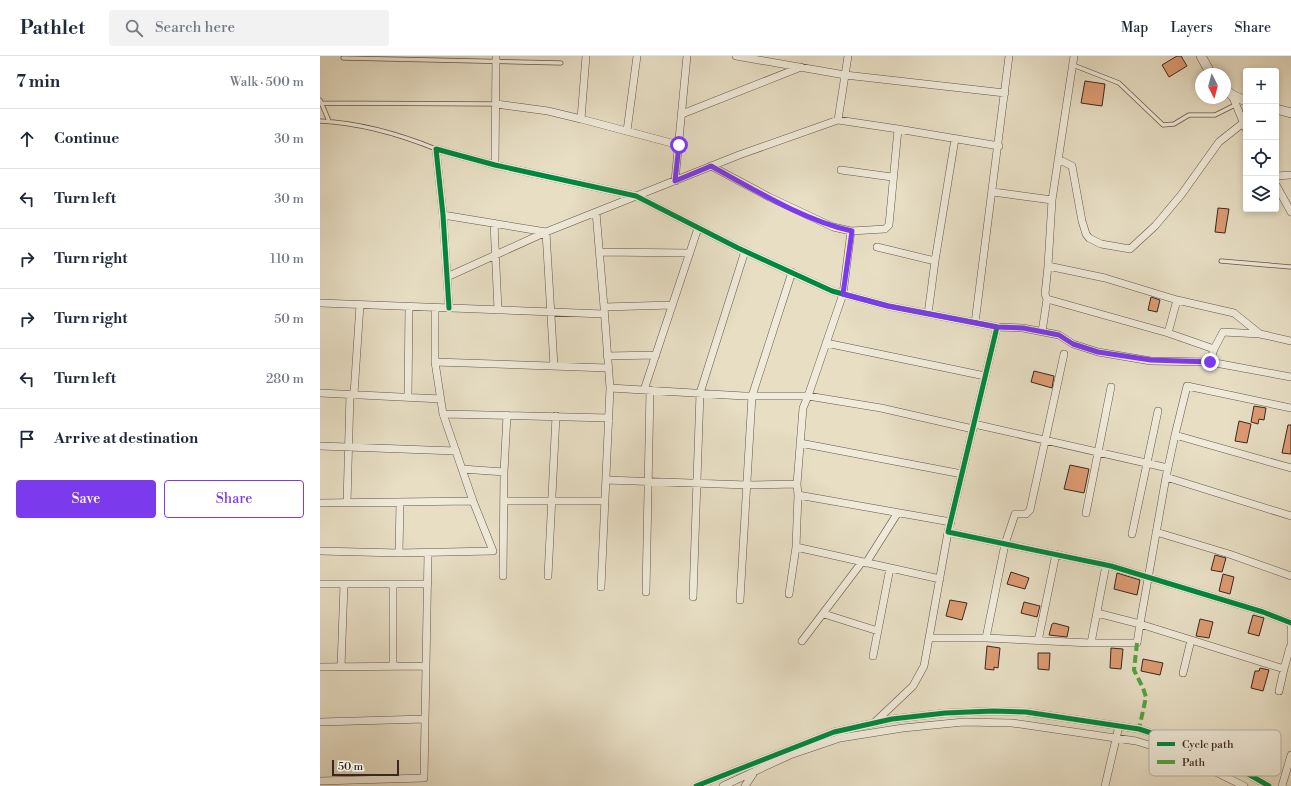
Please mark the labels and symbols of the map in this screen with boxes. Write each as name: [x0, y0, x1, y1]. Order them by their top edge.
north arrow: [1195, 68, 1231, 104]
route start: [670, 136, 688, 154]
route end: [1201, 353, 1219, 371]
legend: [1149, 730, 1281, 776]
text: Cycle path: [1182, 738, 1234, 752]
text: Path: [1182, 756, 1206, 770]
scale bar: [332, 758, 399, 777]

